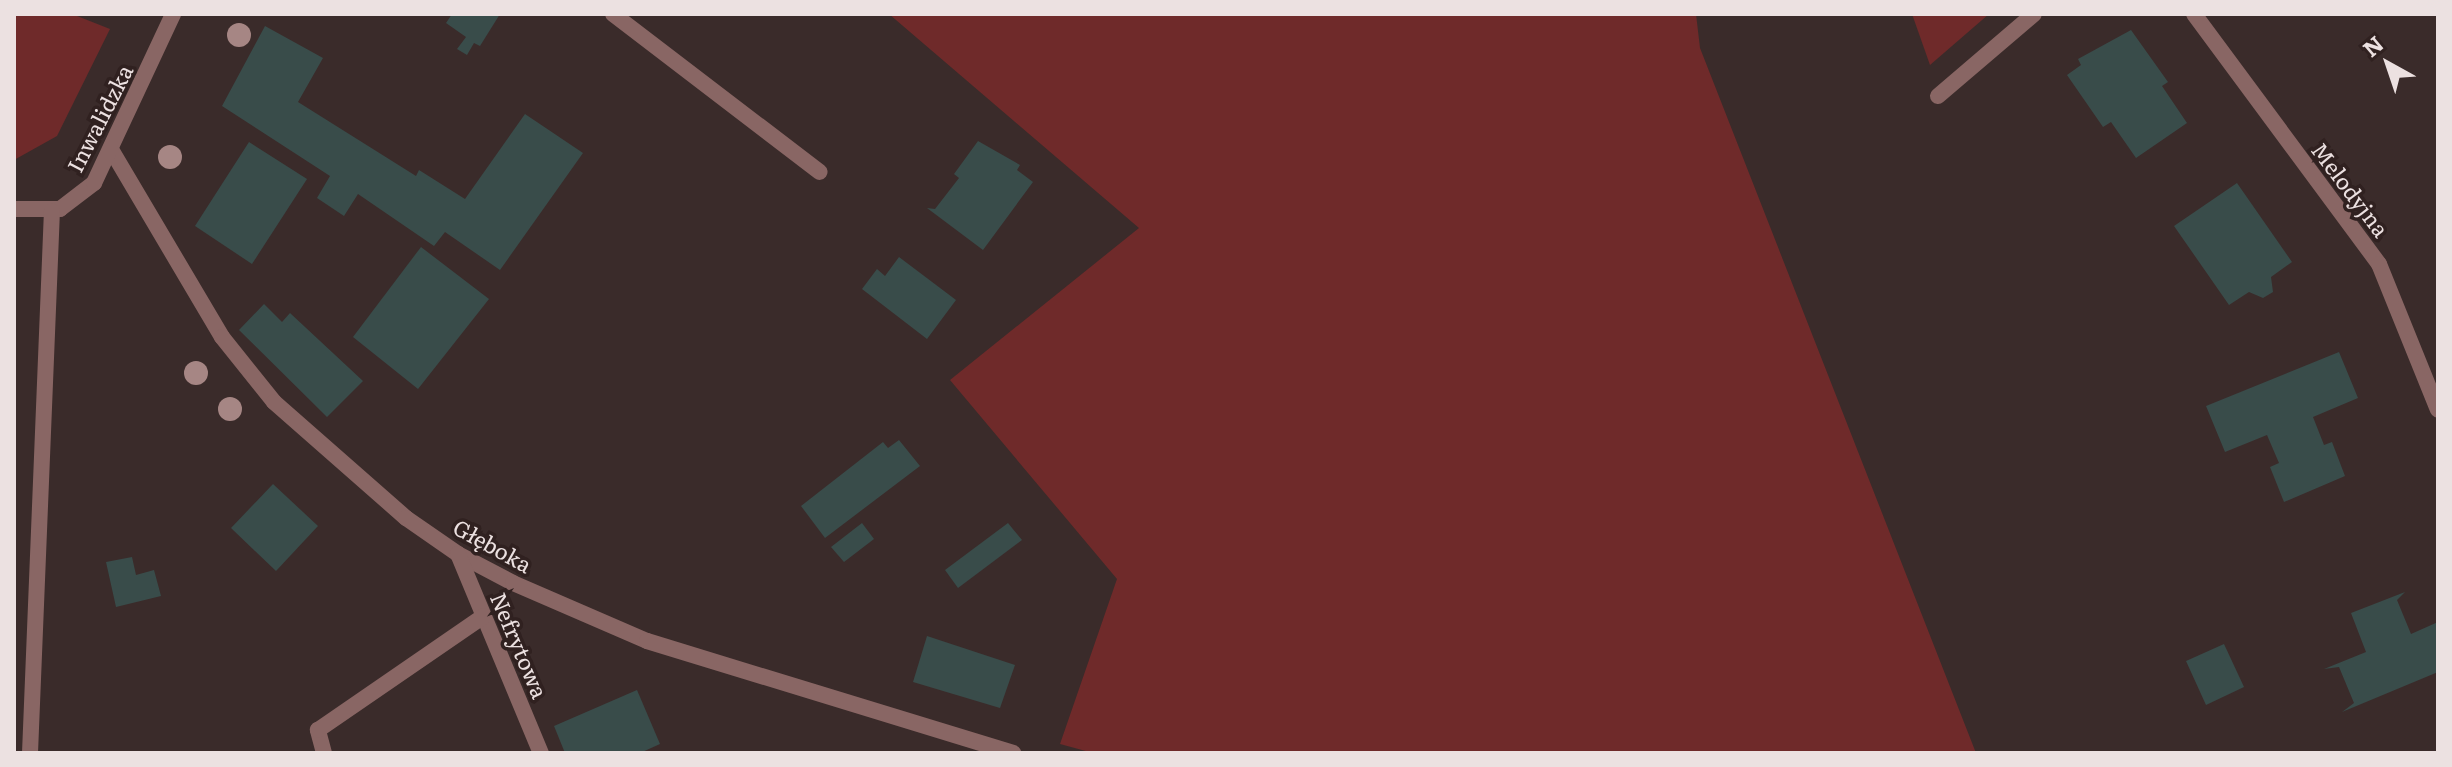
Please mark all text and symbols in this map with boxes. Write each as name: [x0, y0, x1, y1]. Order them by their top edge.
north arrow: [2348, 24, 2428, 104]
text: N: [2355, 27, 2390, 64]
street label: Inwalidzka: [61, 60, 137, 176]
street label: Melodyjna: [2307, 137, 2395, 241]
street label: Głęboka: [449, 513, 537, 577]
street label: Nefrytowa: [486, 588, 554, 702]

